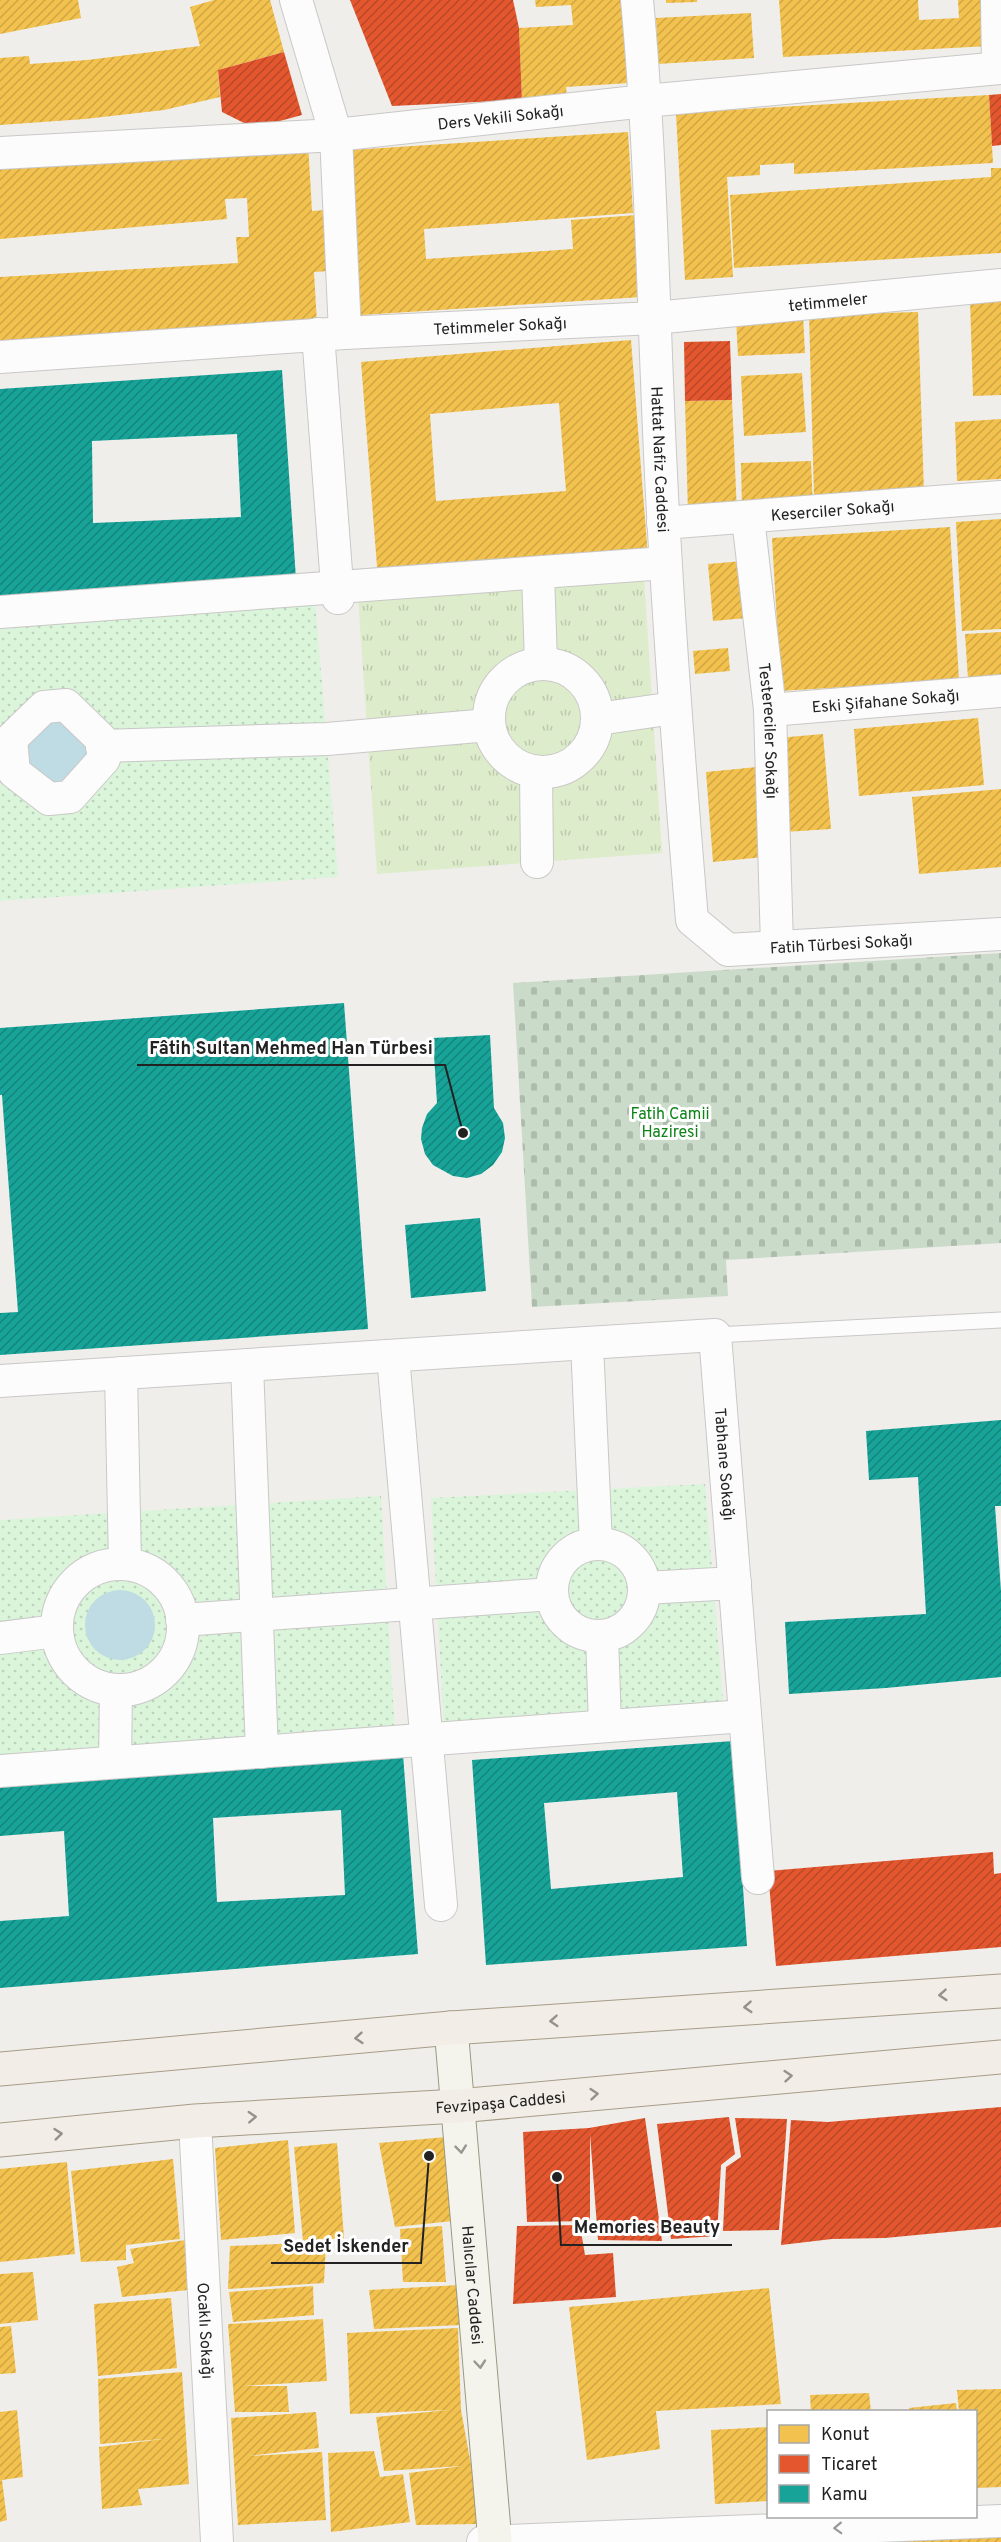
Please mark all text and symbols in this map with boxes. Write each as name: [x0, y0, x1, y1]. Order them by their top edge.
street label: Ders Vekili Sokağı: [437, 102, 565, 136]
street label: tetimmeler: [788, 290, 869, 317]
street label: Tetimmeler Sokağı: [433, 314, 567, 341]
street label: Hattat Nafiz Caddesi: [645, 386, 672, 533]
street label: Keserciler Sokağı: [770, 497, 895, 527]
street label: Testereciler Sokağı: [753, 662, 781, 799]
street label: Eski Şifahane Sokağı: [811, 686, 960, 719]
street label: Fatih Türbesi Sokağı: [769, 931, 913, 960]
callout: Fâtih Sultan Mehmed Han Türbesi: [137, 1029, 445, 1065]
text: Fâtih Sultan Mehmed Han Türbesi: [149, 1038, 433, 1061]
park label: Fatih Camii Haziresi: [630, 1105, 710, 1143]
street label: Tabhane Sokağı: [709, 1407, 738, 1522]
one-way arrow: [938, 1988, 947, 2001]
one-way arrow: [743, 2000, 753, 2013]
one-way arrow: [549, 2014, 558, 2027]
one-way arrow: [355, 2031, 364, 2044]
one-way arrow: [783, 2070, 792, 2083]
street label: Fevzipaşa Caddesi: [435, 2088, 567, 2119]
one-way arrow: [589, 2088, 598, 2101]
one-way arrow: [248, 2111, 257, 2124]
one-way arrow: [54, 2128, 63, 2141]
one-way arrow: [454, 2145, 467, 2154]
callout: Memories Beauty: [561, 2209, 732, 2245]
text: Memories Beauty: [574, 2217, 720, 2240]
street label: Halıcılar Caddesi: [456, 2225, 486, 2346]
callout: Sedet İskender: [271, 2227, 421, 2263]
text: Sedet İskender: [283, 2234, 409, 2259]
street label: Ocaklı Sokağı: [191, 2282, 216, 2380]
one-way arrow: [473, 2360, 486, 2369]
legend: [767, 2410, 977, 2518]
text: Konut: [821, 2424, 869, 2447]
text: Ticaret: [821, 2454, 877, 2477]
text: Kamu: [821, 2484, 868, 2507]
one-way arrow: [833, 2521, 842, 2534]

